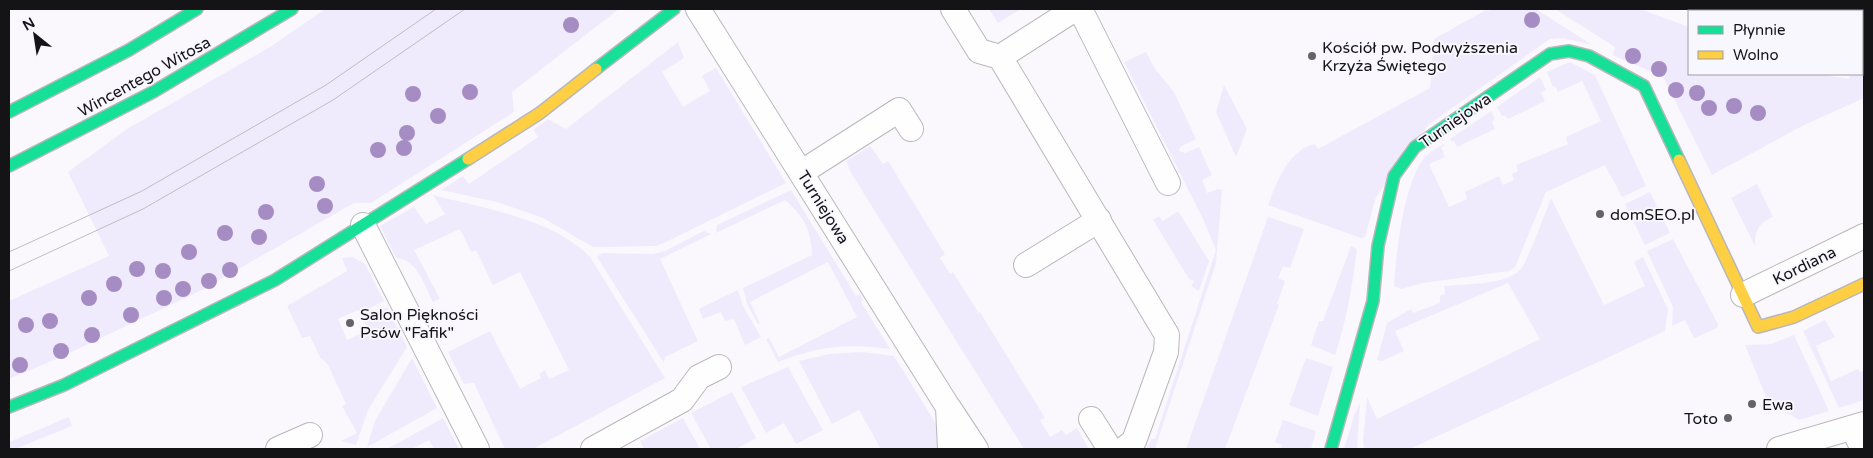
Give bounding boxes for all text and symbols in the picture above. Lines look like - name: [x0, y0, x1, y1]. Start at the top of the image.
- north arrow: [10, 10, 60, 60]
- legend: [1688, 10, 1863, 75]
- text: N: [20, 14, 38, 34]
- text: Płynnie: [1733, 21, 1786, 39]
- street label: Wincentego Witosa: [75, 32, 214, 122]
- place label: Kościół pw. Podwyższenia Krzyża Świętego: [1322, 38, 1518, 76]
- text: Wolno: [1733, 46, 1779, 64]
- marker: Kościół pw. Podwyższenia Krzyża Świętego: [1306, 50, 1318, 62]
- street label: Turniejowa: [1416, 89, 1495, 153]
- street label: Turniejowa: [793, 167, 854, 248]
- place label: domSEO.pl: [1610, 205, 1695, 225]
- marker: domSEO.pl: [1594, 208, 1606, 220]
- street label: Kordiana: [1769, 242, 1839, 290]
- place label: Salon Piękności Psów "Fafik": [360, 305, 479, 343]
- marker: Salon Piękności Psów "Fafik": [344, 317, 356, 329]
- place label: Ewa: [1762, 395, 1794, 415]
- marker: Ewa: [1746, 398, 1758, 410]
- place label: Toto: [1684, 409, 1718, 429]
- marker: Toto: [1722, 412, 1734, 424]

